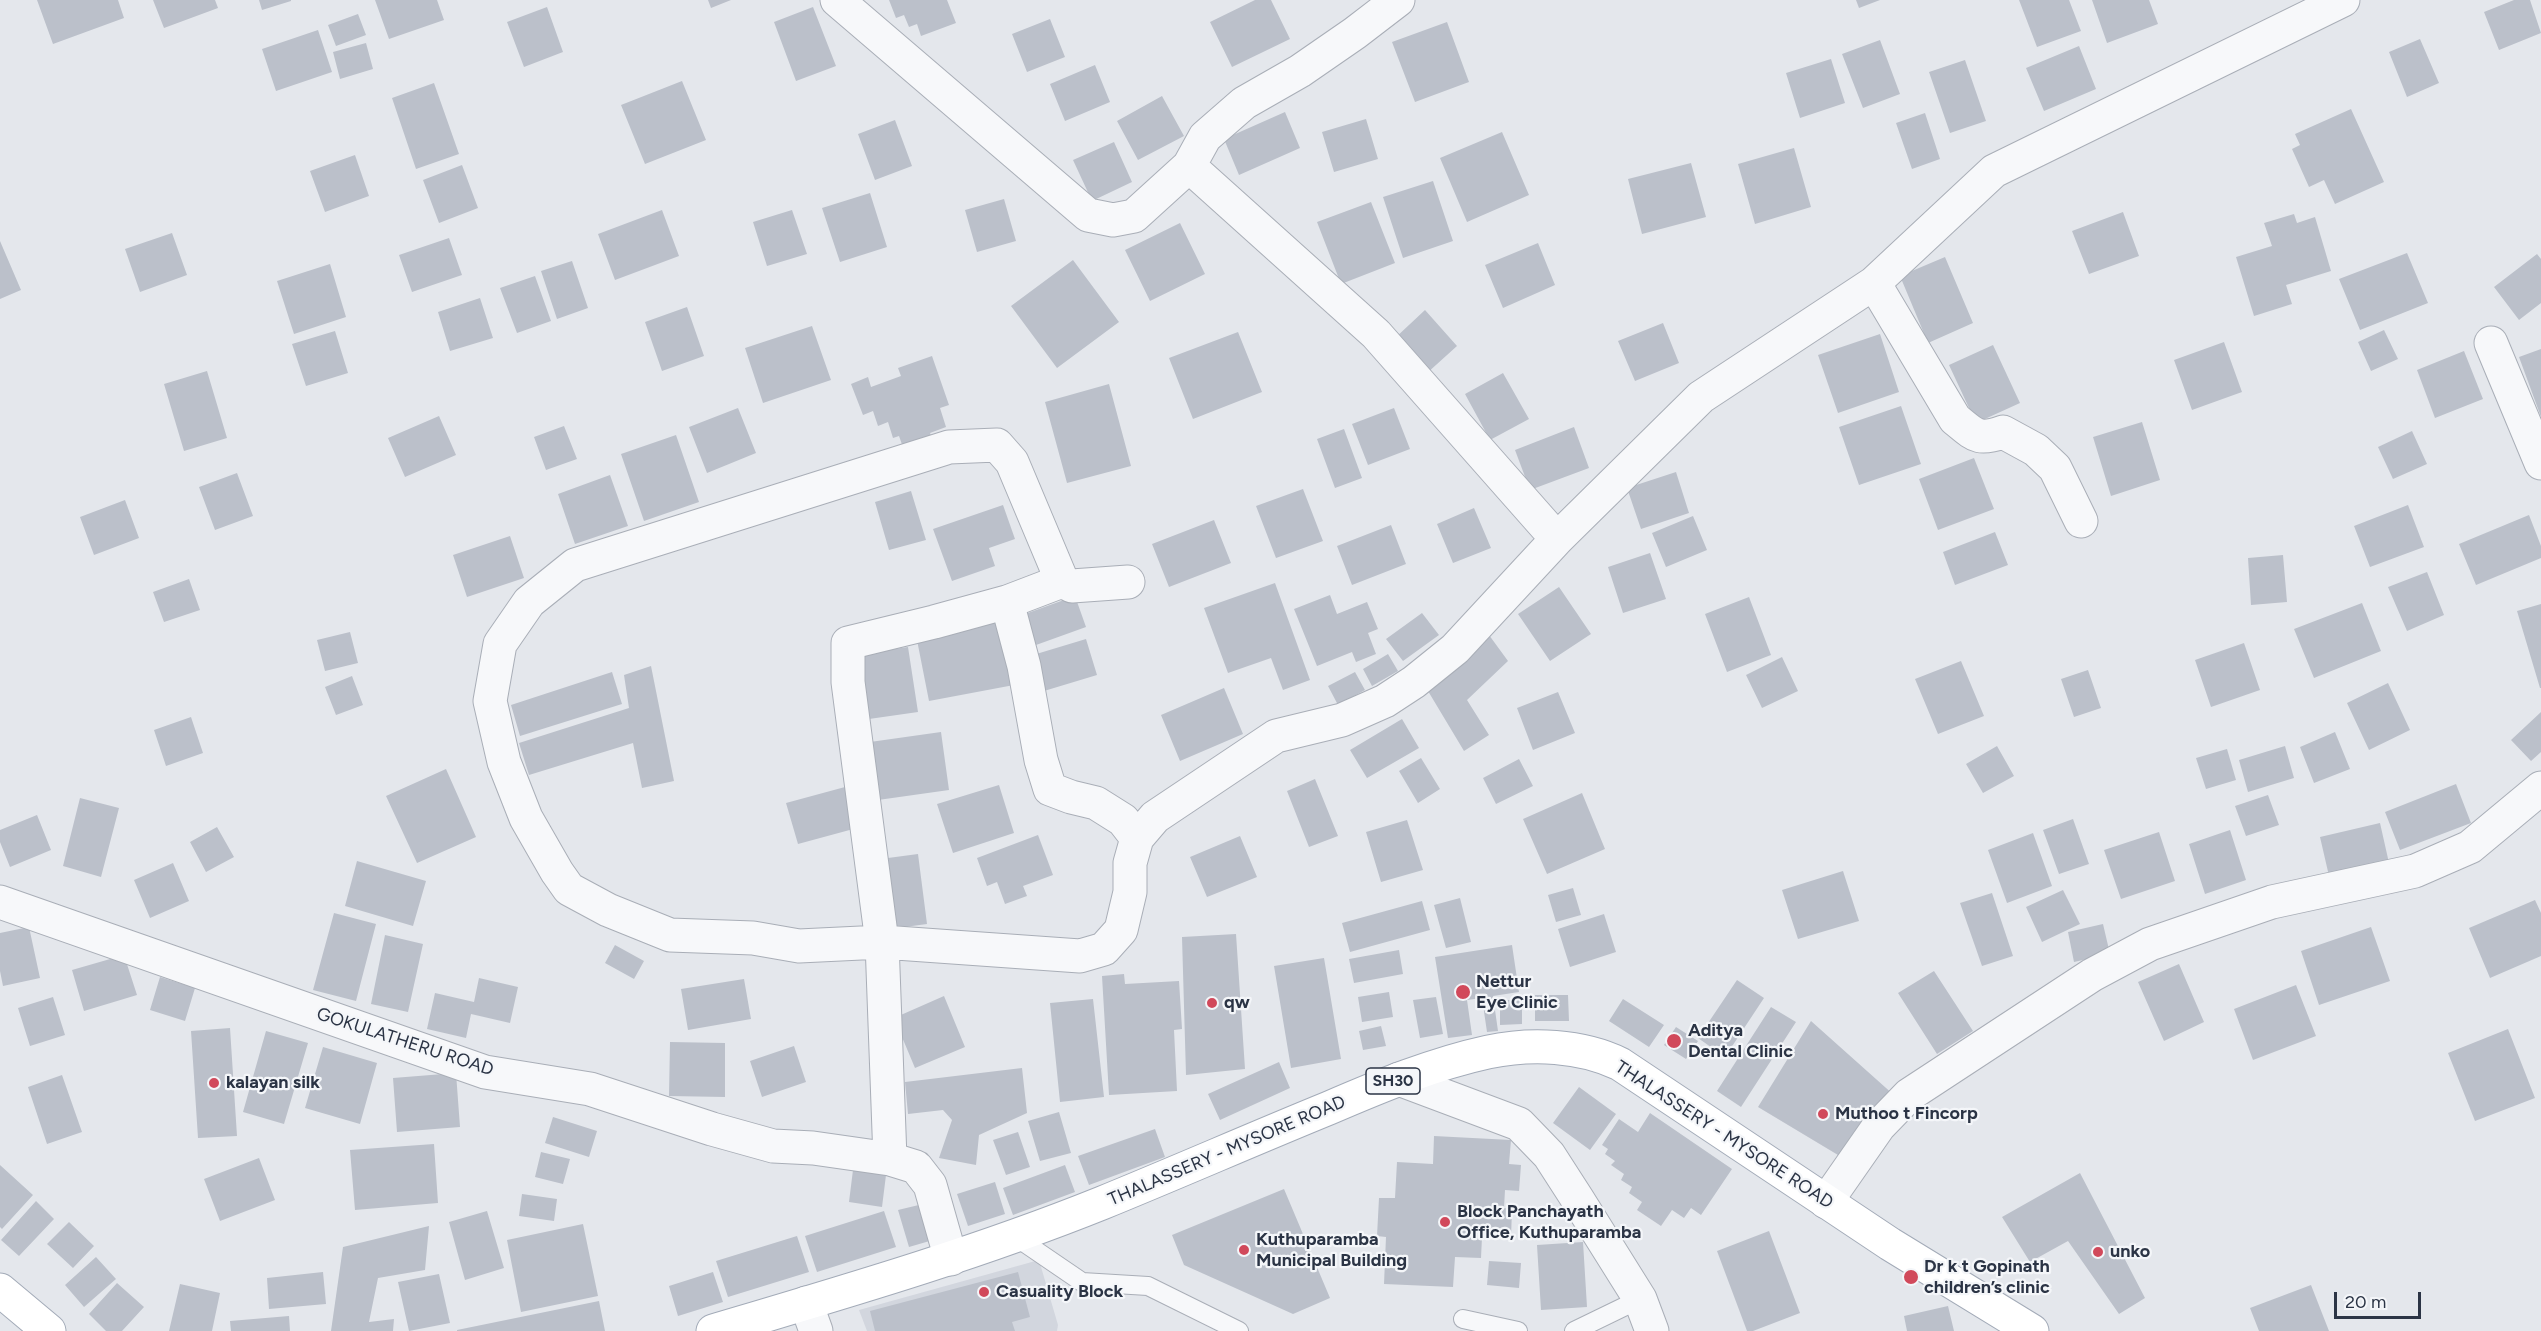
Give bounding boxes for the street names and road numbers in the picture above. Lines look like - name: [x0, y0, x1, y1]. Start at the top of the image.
- street label: GOKULATHERU ROAD: [314, 1003, 496, 1081]
- street label: THALASSERY - MYSORE ROAD: [1611, 1056, 1837, 1214]
- road number: SH30: [1366, 1068, 1420, 1094]
- street label: THALASSERY - MYSORE ROAD: [1105, 1091, 1349, 1211]

